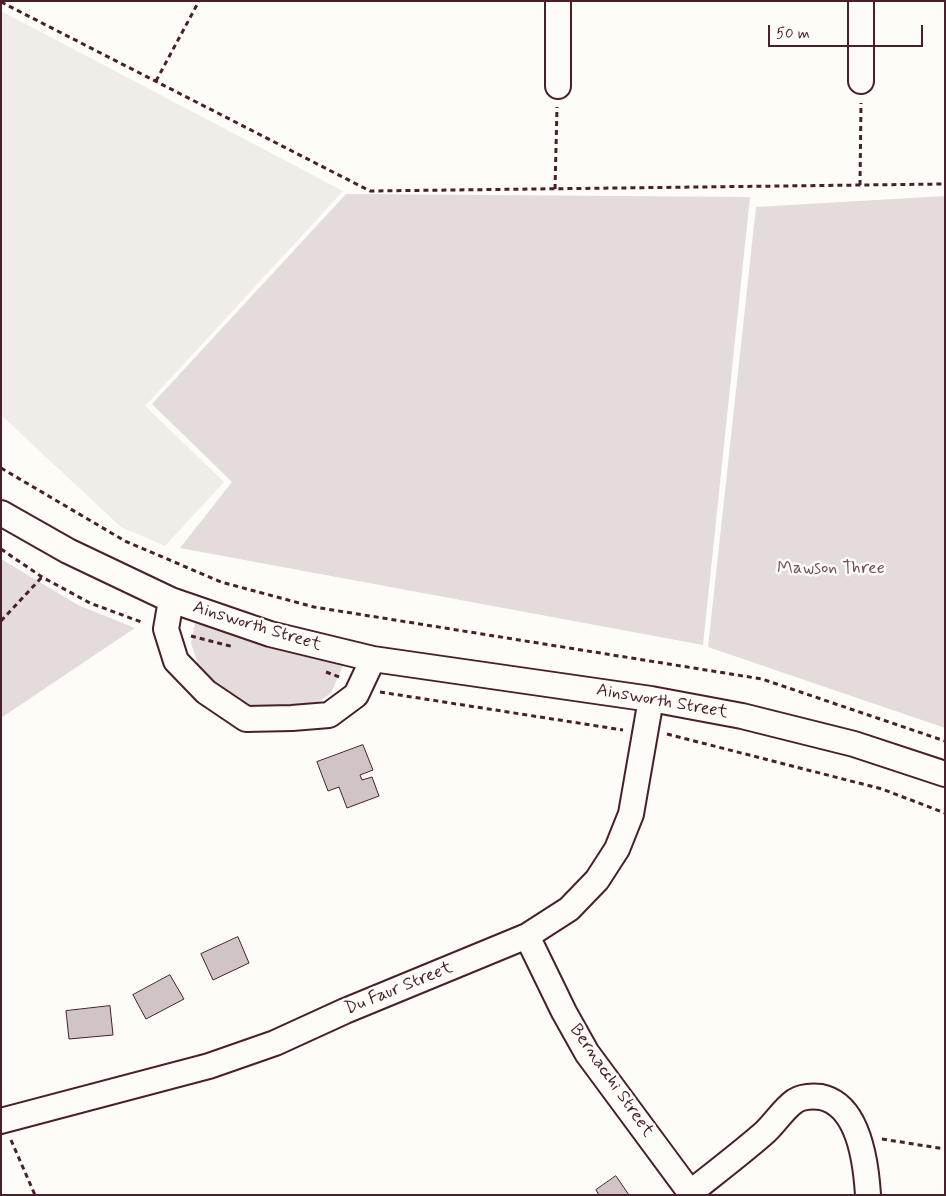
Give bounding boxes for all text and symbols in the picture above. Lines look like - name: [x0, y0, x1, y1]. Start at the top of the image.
- scale bar: [771, 15, 926, 47]
- text: 50 m: [776, 24, 810, 44]
- park label: Mawson Three: [777, 558, 885, 580]
- street label: Ainsworth Street: [190, 597, 324, 657]
- street label: Ainsworth Street: [594, 680, 730, 724]
- street label: Du Faur Street: [342, 958, 456, 1020]
- street label: Bernacchi Street: [564, 1020, 658, 1142]

